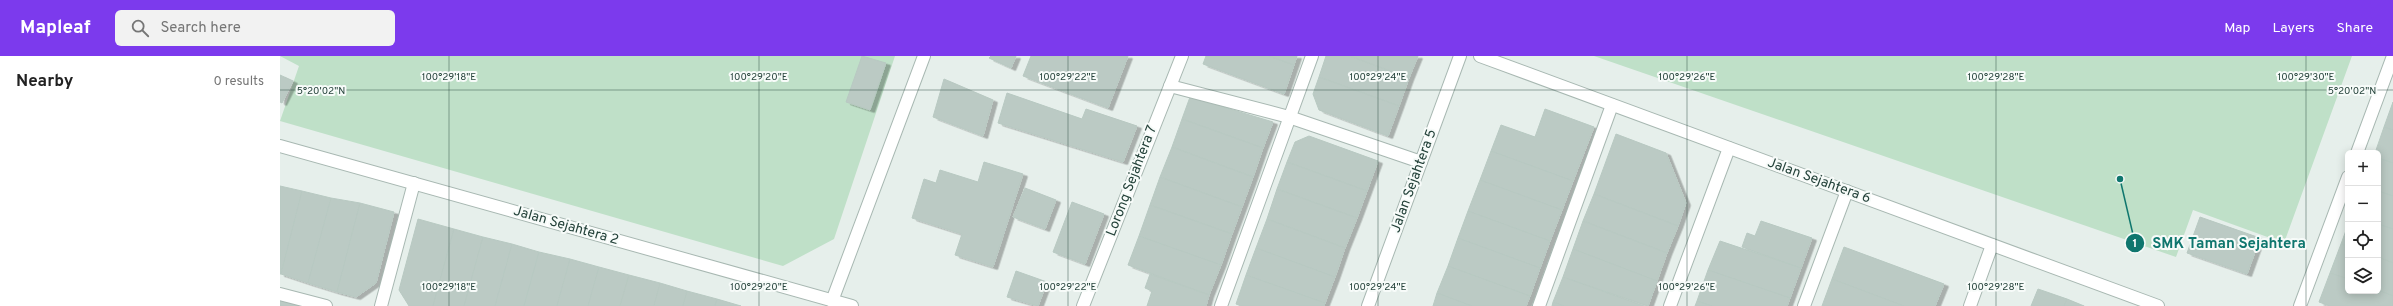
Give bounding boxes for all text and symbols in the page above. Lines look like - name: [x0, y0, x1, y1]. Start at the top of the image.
- search box: [115, 10, 395, 46]
- text: Mapleaf: [20, 16, 91, 40]
- icon: search: [129, 17, 151, 39]
- text: Search here: [161, 19, 241, 38]
- text: Map: [2224, 20, 2250, 37]
- text: Layers: [2272, 20, 2314, 37]
- text: Share: [2336, 20, 2373, 37]
- text: Nearby: [16, 71, 73, 93]
- text: 100°29'18"E: [422, 71, 476, 84]
- text: 100°29'20"E: [730, 71, 788, 84]
- text: 100°29'22"E: [1039, 71, 1097, 84]
- text: 100°29'24"E: [1349, 71, 1407, 84]
- text: 100°29'26"E: [1659, 71, 1715, 84]
- text: 100°29'28"E: [1967, 71, 2025, 84]
- text: 100°29'30"E: [2277, 71, 2335, 84]
- text: 0 results: [213, 74, 264, 90]
- text: 5°20'02"N: [297, 85, 345, 98]
- text: 5°20'02"N: [2328, 85, 2376, 98]
- street label: Lorong Sejahtera 7: [1103, 123, 1161, 239]
- street label: Jalan Sejahtera 5: [1387, 127, 1441, 235]
- map controls: [2345, 150, 2381, 294]
- button: +: [2345, 150, 2381, 186]
- street label: Jalan Sejahtera 6: [1765, 154, 1873, 208]
- button: −: [2345, 186, 2381, 222]
- street label: Jalan Sejahtera 2: [511, 203, 621, 249]
- button: locate: [2345, 222, 2381, 258]
- callout: SMK Taman Sejahtera: [2125, 229, 2314, 256]
- text: SMK Taman Sejahtera: [2152, 235, 2306, 254]
- text: 1: [2133, 236, 2137, 252]
- button: layers: [2345, 258, 2381, 294]
- text: 100°29'18"E: [422, 281, 476, 294]
- text: 100°29'20"E: [730, 281, 788, 294]
- text: 100°29'22"E: [1039, 281, 1097, 294]
- text: 100°29'24"E: [1349, 281, 1407, 294]
- text: 100°29'26"E: [1659, 281, 1715, 294]
- text: 100°29'28"E: [1967, 281, 2025, 294]

